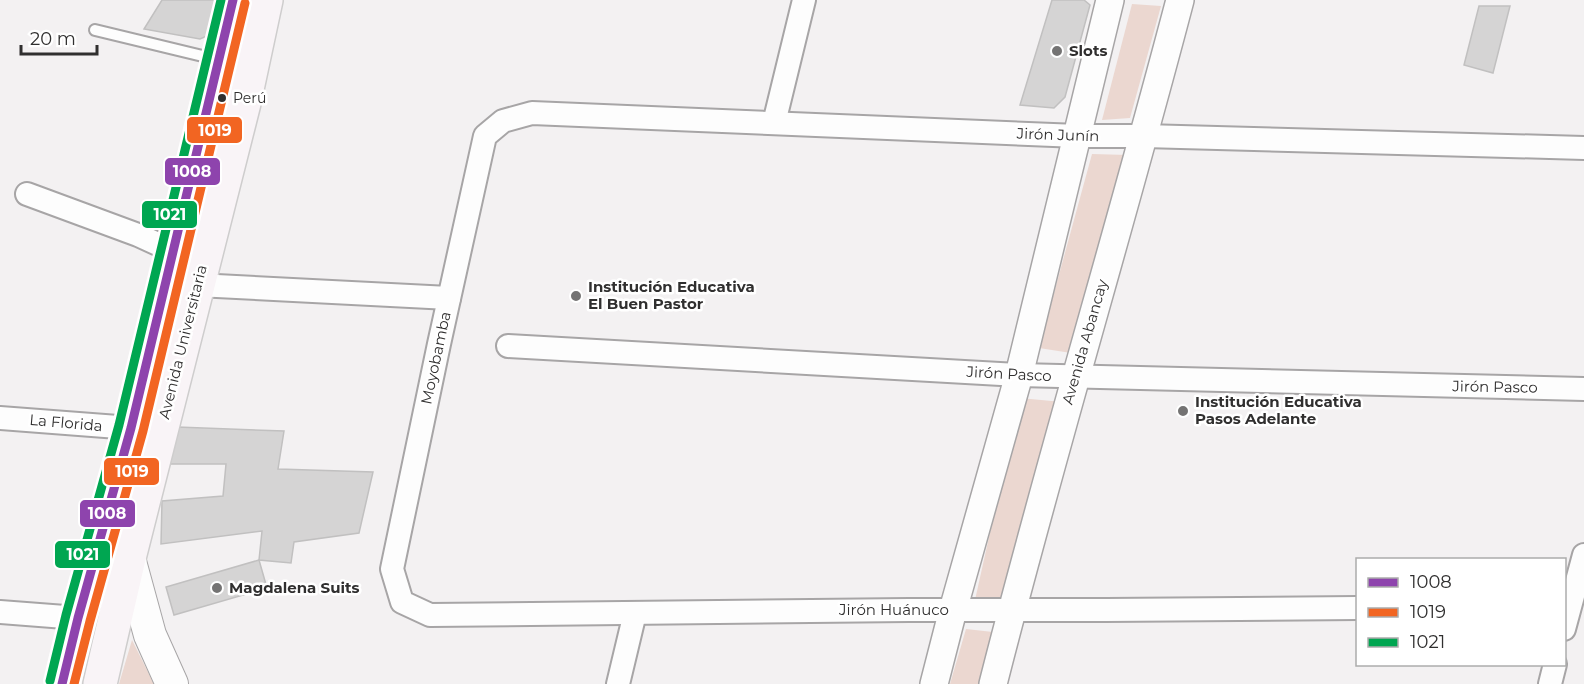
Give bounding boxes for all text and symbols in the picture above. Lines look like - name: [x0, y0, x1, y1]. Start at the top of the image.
- scale bar: [21, 18, 98, 56]
- text: 20 m: [30, 28, 76, 50]
- place label: Slots: [1069, 41, 1107, 60]
- marker: Slots: [1050, 44, 1064, 58]
- place label: Perú: [233, 89, 266, 107]
- marker: Perú: [216, 92, 228, 104]
- line badge: 1019: [186, 116, 243, 144]
- text: 1019: [198, 121, 232, 140]
- street label: Jirón Junín: [1015, 124, 1100, 145]
- line badge: 1008: [164, 157, 221, 186]
- text: 1008: [173, 162, 211, 181]
- line badge: 1021: [141, 200, 198, 229]
- text: 1021: [154, 205, 186, 224]
- street label: Avenida Universitaria: [154, 263, 211, 421]
- street label: Avenida Abancay: [1058, 276, 1112, 407]
- place label: Institución Educativa El Buen Pastor: [588, 277, 755, 313]
- marker: Institución Educativa El Buen Pastor: [569, 289, 583, 303]
- street label: Moyobamba: [416, 310, 455, 406]
- street label: Jirón Pasco: [965, 362, 1052, 385]
- street label: Jirón Pasco: [1451, 376, 1538, 397]
- place label: Institución Educativa Pasos Adelante: [1195, 392, 1362, 428]
- marker: Institución Educativa Pasos Adelante: [1176, 404, 1190, 418]
- street label: La Florida: [29, 410, 103, 435]
- line badge: 1019: [103, 457, 160, 486]
- text: 1019: [115, 462, 149, 481]
- line badge: 1008: [79, 499, 136, 528]
- text: 1008: [88, 504, 126, 523]
- line badge: 1021: [54, 540, 111, 569]
- text: 1021: [67, 545, 99, 564]
- legend: [1356, 558, 1566, 666]
- text: 1008: [1410, 571, 1452, 593]
- place label: Magdalena Suits: [229, 578, 360, 597]
- marker: Magdalena Suits: [210, 581, 224, 595]
- street label: Jirón Huánuco: [838, 600, 949, 619]
- text: 1019: [1410, 601, 1446, 623]
- text: 1021: [1410, 631, 1445, 653]

